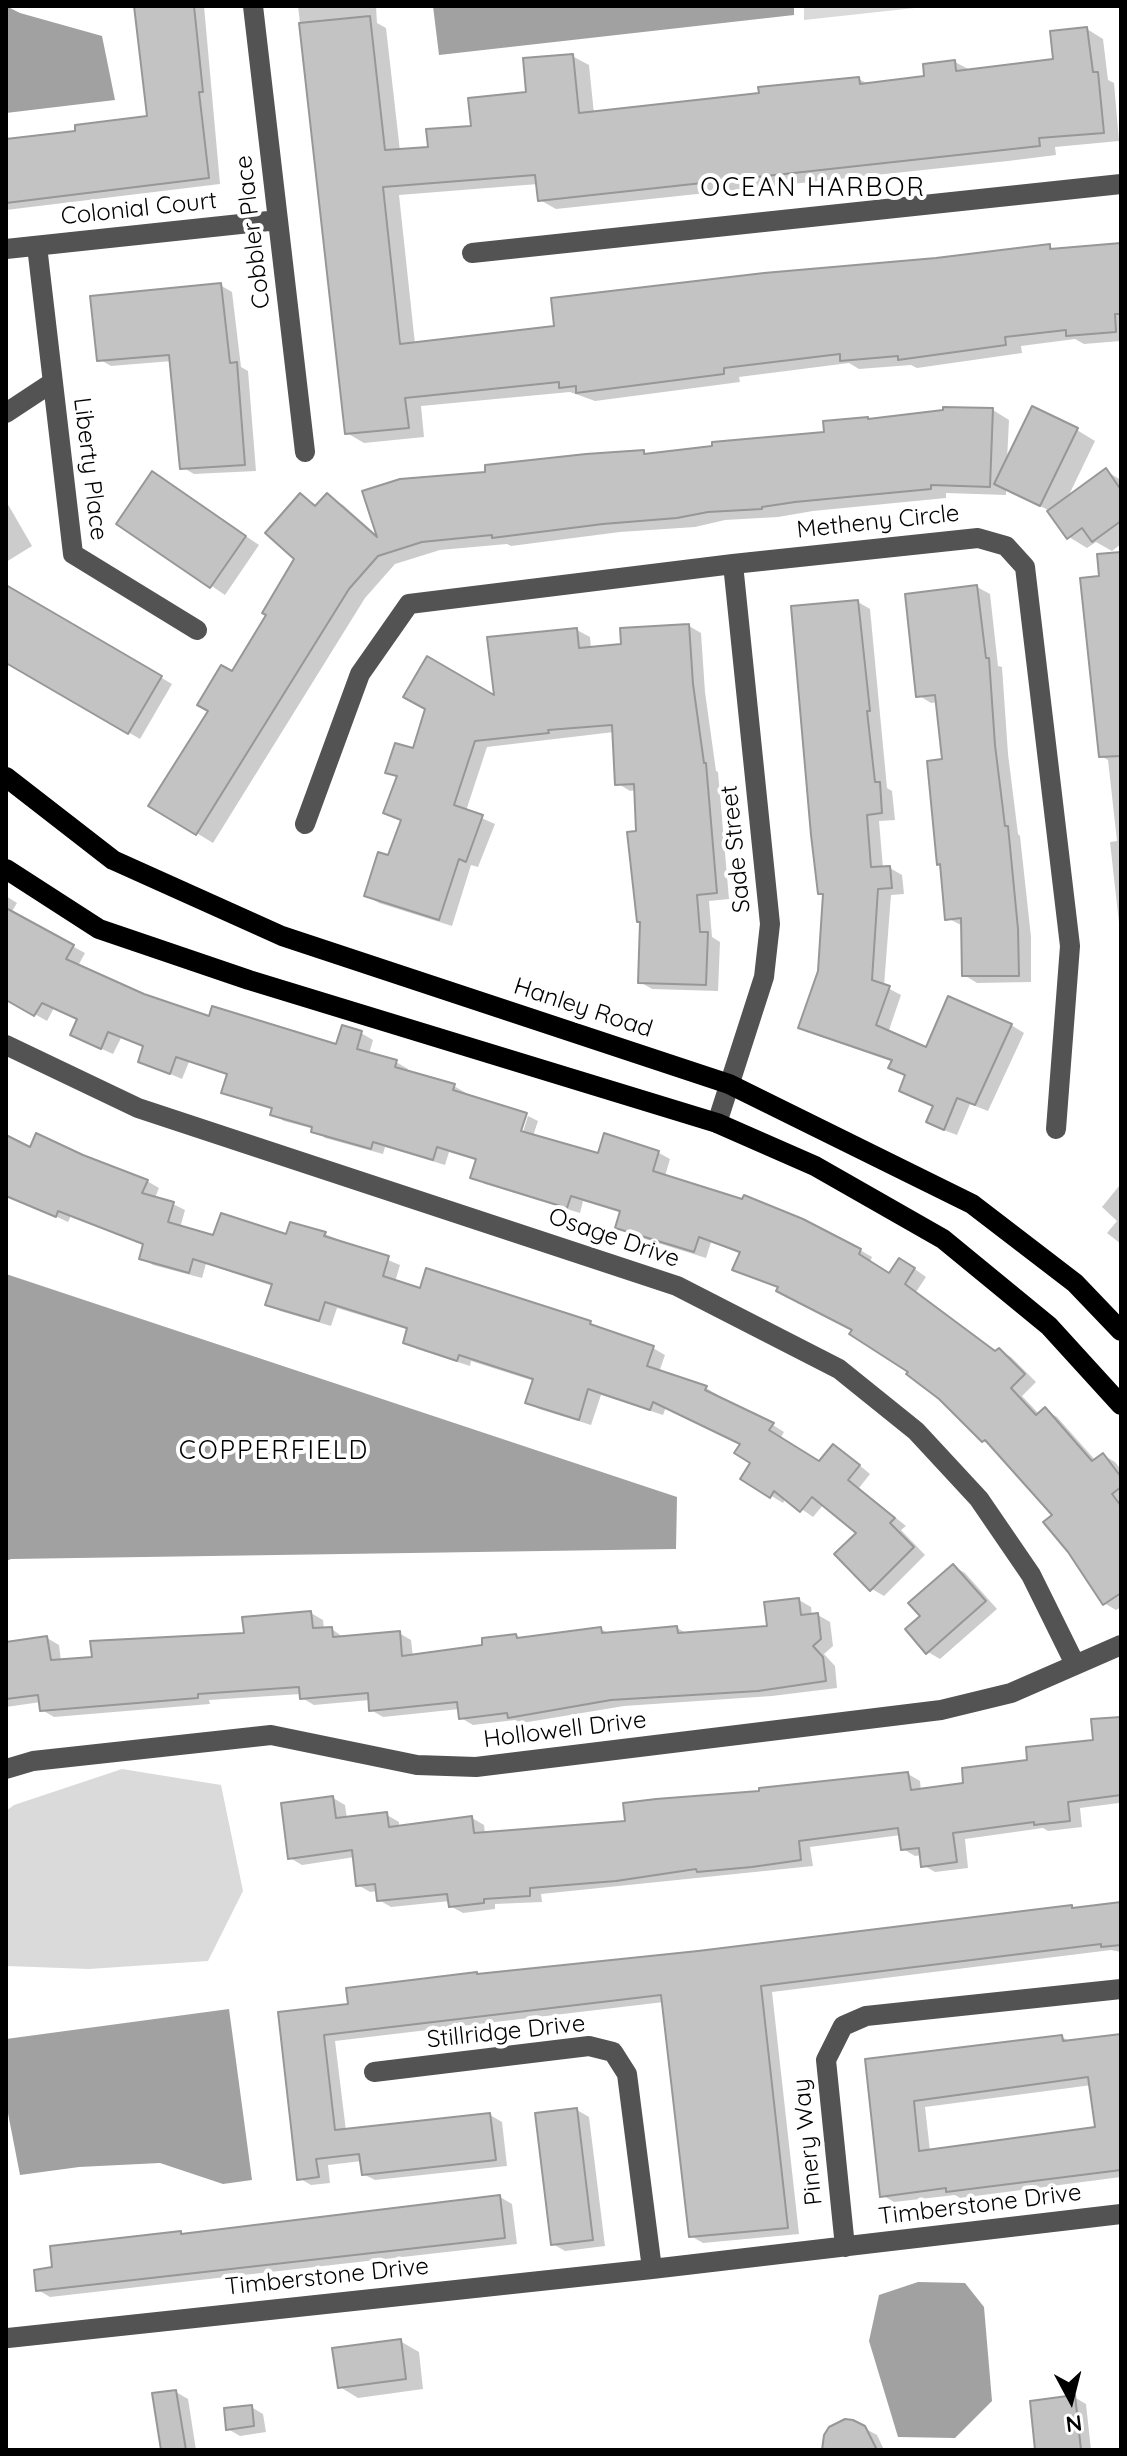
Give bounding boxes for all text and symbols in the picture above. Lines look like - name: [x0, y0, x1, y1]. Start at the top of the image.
- street label: Cobbler Place: [229, 154, 277, 310]
- district label: OCEAN HARBOR: [700, 172, 926, 204]
- street label: Colonial Court: [60, 186, 218, 232]
- street label: Liberty Place: [67, 396, 113, 542]
- street label: Metheny Circle: [795, 499, 961, 545]
- street label: Sade Street: [715, 784, 757, 914]
- street label: Hanley Road: [510, 972, 656, 1044]
- street label: Osage Drive: [545, 1202, 683, 1274]
- district label: COPPERFIELD: [179, 1435, 369, 1467]
- street label: Hollowell Drive: [482, 1706, 648, 1754]
- street label: Stillridge Drive: [425, 2009, 587, 2055]
- street label: Pinery Way: [787, 2077, 829, 2207]
- street label: Timberstone Drive: [877, 2178, 1083, 2232]
- street label: Timberstone Drive: [224, 2252, 430, 2302]
- north arrow: [1031, 2360, 1111, 2440]
- text: N: [1064, 2409, 1084, 2439]

